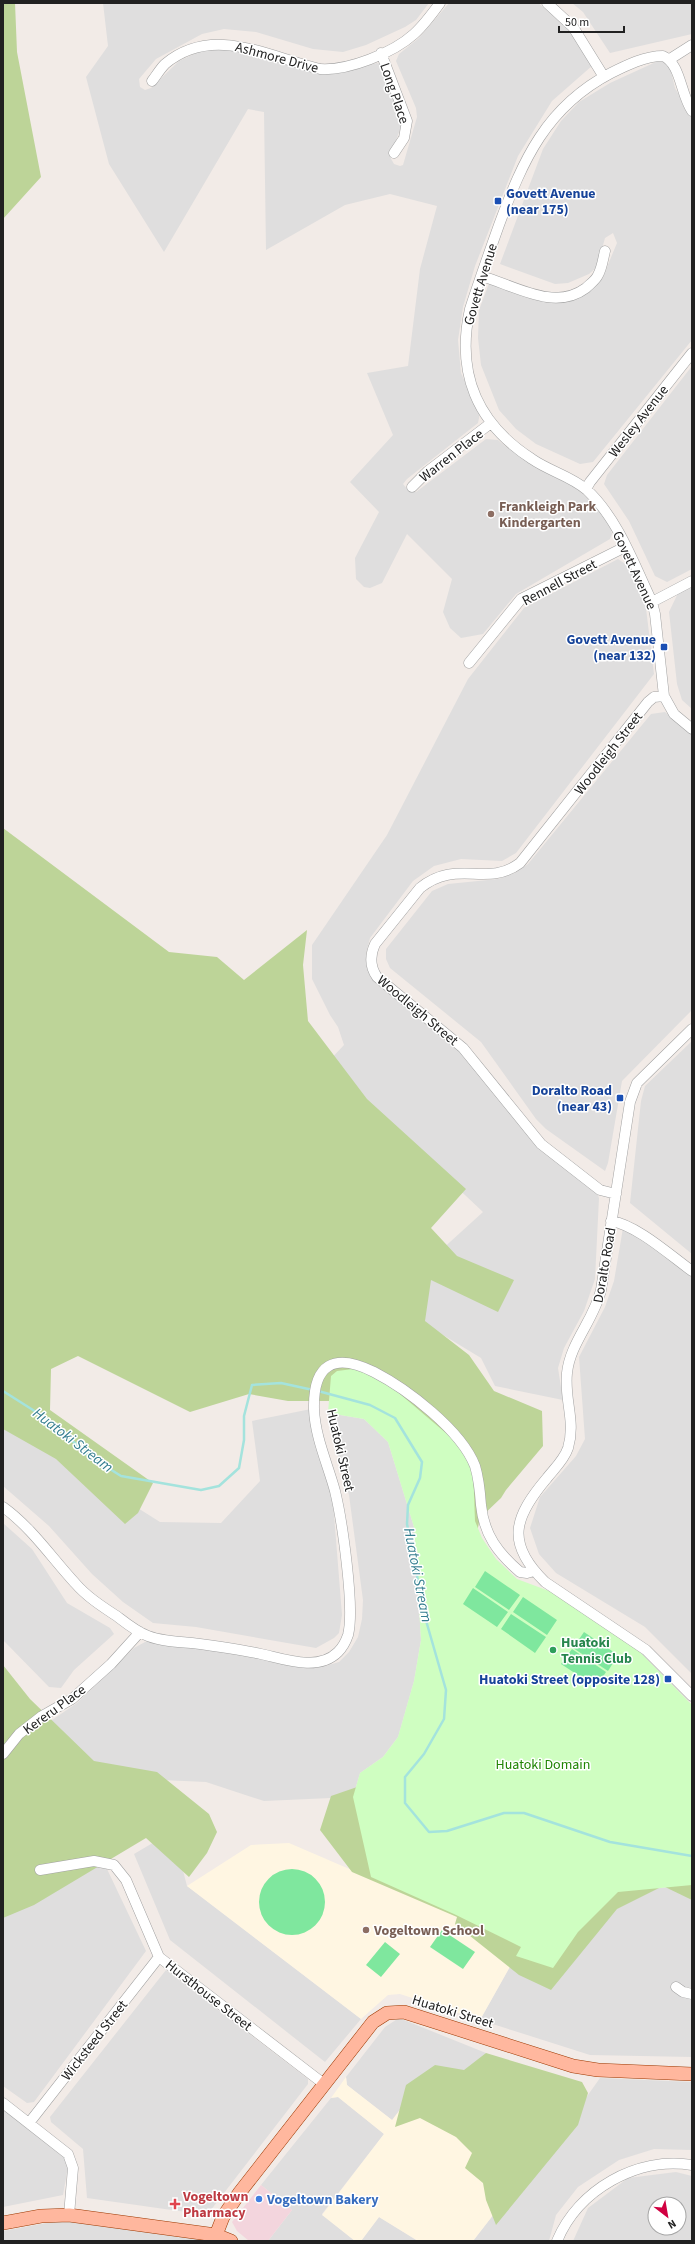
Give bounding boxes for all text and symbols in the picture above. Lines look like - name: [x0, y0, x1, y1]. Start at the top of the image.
- scale bar: [559, 8, 624, 34]
- text: 50 m: [565, 14, 589, 31]
- street label: Ashmore Drive: [233, 37, 321, 79]
- street label: Long Place: [374, 60, 414, 127]
- place label: Govett Avenue (near 175): [506, 184, 596, 220]
- marker: Govett Avenue (near 175): [493, 196, 503, 206]
- street label: Govett Avenue: [459, 241, 503, 328]
- street label: Wesley Avenue: [604, 381, 673, 462]
- street label: Warren Place: [415, 424, 488, 487]
- place label: Frankleigh Park Kindergarten: [499, 497, 597, 533]
- marker: Frankleigh Park Kindergarten: [486, 509, 496, 519]
- street label: Govett Avenue: [607, 528, 661, 613]
- street label: Rennell Street: [519, 555, 601, 611]
- place label: Govett Avenue (near 132): [566, 630, 656, 666]
- marker: Govett Avenue (near 132): [659, 642, 669, 652]
- street label: Woodleigh Street: [570, 708, 648, 799]
- street label: Woodleigh Street: [372, 971, 462, 1051]
- place label: Doralto Road (near 43): [532, 1081, 612, 1117]
- marker: Doralto Road (near 43): [615, 1093, 625, 1103]
- street label: Doralto Road: [589, 1226, 621, 1304]
- water label: Huatoki Stream: [28, 1403, 117, 1478]
- street label: Huatoki Street: [321, 1407, 359, 1494]
- water label: Huatoki Stream: [398, 1526, 437, 1624]
- place label: Huatoki Tennis Club: [561, 1633, 632, 1669]
- marker: Huatoki Tennis Club: [548, 1645, 558, 1655]
- place label: Huatoki Street (opposite 128): [479, 1670, 660, 1690]
- marker: Huatoki Street (opposite 128): [663, 1674, 673, 1684]
- street label: Kereru Place: [19, 1680, 90, 1739]
- park label: Huatoki Domain: [496, 1755, 590, 1775]
- place label: Vogeltown School: [373, 1921, 484, 1941]
- marker: Vogeltown School: [361, 1925, 371, 1935]
- street label: Hursthouse Street: [161, 1955, 256, 2036]
- street label: Huatoki Street: [410, 1990, 496, 2034]
- street label: Wicksteed Street: [57, 1996, 133, 2085]
- place label: Vogeltown Pharmacy: [182, 2187, 248, 2223]
- place label: Vogeltown Bakery: [266, 2190, 379, 2210]
- marker: Vogeltown Bakery: [254, 2194, 264, 2204]
- north arrow: [647, 2196, 687, 2236]
- marker: Vogeltown Pharmacy: [170, 2199, 180, 2209]
- text: N: [665, 2216, 679, 2232]

